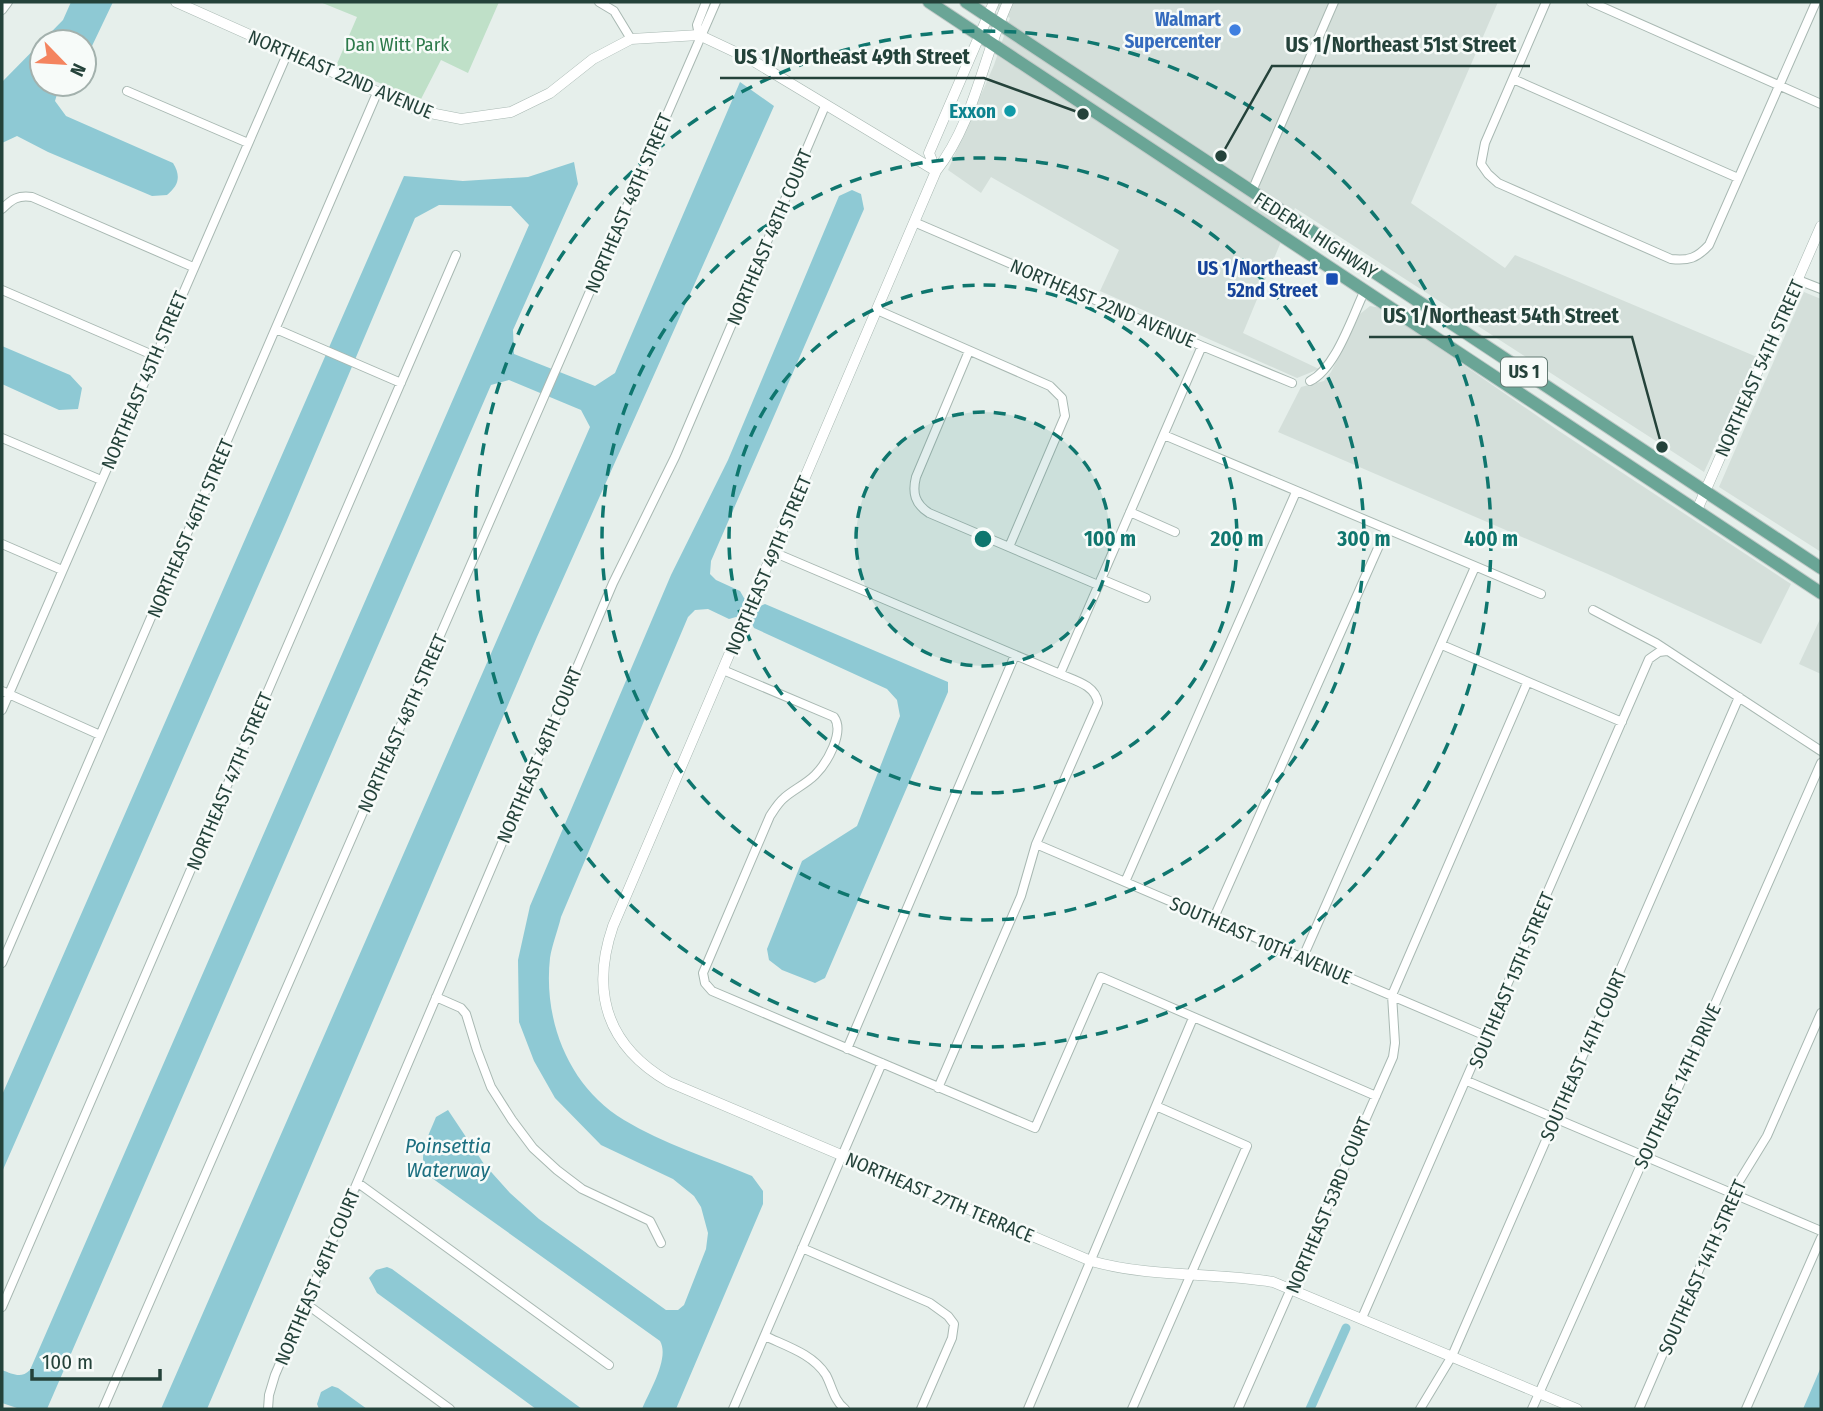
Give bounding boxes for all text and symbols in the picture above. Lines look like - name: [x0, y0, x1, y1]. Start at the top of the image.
- place label: Walmart Supercenter: [1124, 8, 1222, 53]
- marker: Walmart Supercenter: [1227, 22, 1243, 38]
- callout: US 1/Northeast 51st Street: [1272, 24, 1530, 66]
- street label: NORTHEAST 22ND AVENUE: [245, 25, 437, 124]
- north arrow: [28, 28, 98, 98]
- text: US 1/Northeast 51st Street: [1286, 32, 1517, 58]
- park label: Dan Witt Park: [345, 33, 449, 56]
- callout: US 1/Northeast 49th Street: [720, 36, 984, 78]
- text: US 1/Northeast 49th Street: [734, 44, 971, 70]
- text: N: [65, 60, 91, 80]
- place label: Exxon: [949, 100, 996, 123]
- marker: Exxon: [1002, 103, 1018, 119]
- street label: NORTHEAST 48TH STREET: [580, 110, 677, 296]
- street label: NORTHEAST 48TH COURT: [722, 145, 817, 329]
- street label: FEDERAL HIGHWAY: [1250, 187, 1382, 284]
- street label: NORTHEAST 22ND AVENUE: [1007, 254, 1199, 353]
- place label: US 1/Northeast 52nd Street: [1197, 257, 1318, 302]
- marker: US 1/Northeast 52nd Street: [1324, 271, 1340, 287]
- street label: NORTHEAST 54TH STREET: [1710, 276, 1809, 460]
- street label: NORTHEAST 45TH STREET: [96, 287, 193, 473]
- callout: US 1/Northeast 54th Street: [1369, 295, 1632, 337]
- text: US 1/Northeast 54th Street: [1383, 303, 1619, 329]
- road number: US 1: [1501, 358, 1547, 386]
- street label: NORTHEAST 46TH STREET: [142, 435, 239, 621]
- street label: NORTHEAST 49TH STREET: [720, 472, 817, 658]
- text: 100 m: [1084, 526, 1136, 552]
- text: 200 m: [1209, 526, 1264, 552]
- text: 300 m: [1336, 526, 1391, 552]
- text: 400 m: [1464, 526, 1518, 552]
- centre of rings: [971, 527, 995, 551]
- street label: NORTHEAST 48TH STREET: [353, 630, 452, 816]
- street label: NORTHEAST 48TH COURT: [492, 663, 587, 847]
- street label: NORTHEAST 47TH STREET: [182, 689, 277, 874]
- street label: SOUTHEAST 15TH STREET: [1464, 889, 1559, 1072]
- street label: SOUTHEAST 10TH AVENUE: [1166, 892, 1355, 989]
- street label: SOUTHEAST 14TH COURT: [1535, 966, 1632, 1145]
- street label: SOUTHEAST 14TH DRIVE: [1629, 1000, 1726, 1172]
- street label: NORTHEAST 53RD COURT: [1281, 1113, 1376, 1297]
- water label: Poinsettia Waterway: [405, 1133, 491, 1183]
- street label: NORTHEAST 27TH TERRACE: [842, 1147, 1038, 1248]
- street label: SOUTHEAST 14TH STREET: [1653, 1176, 1752, 1358]
- street label: NORTHEAST 48TH COURT: [270, 1185, 365, 1369]
- scale bar: [32, 1338, 159, 1382]
- text: 100 m: [42, 1349, 93, 1375]

